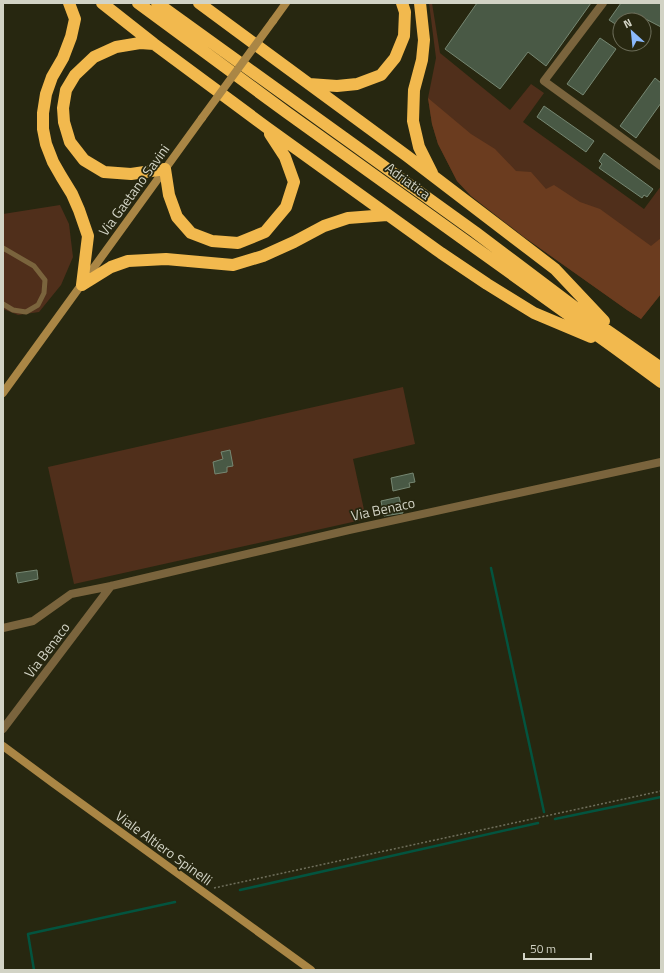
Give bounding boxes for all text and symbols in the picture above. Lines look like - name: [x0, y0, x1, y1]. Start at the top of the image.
- north arrow: [612, 12, 652, 52]
- text: N: [620, 14, 634, 32]
- street label: Via Gaetano Savini: [93, 140, 174, 240]
- street label: Adriatica: [381, 157, 435, 204]
- street label: Via Benaco: [349, 491, 417, 526]
- street label: Via Benaco: [19, 617, 75, 682]
- street label: Viale Altiero Spinelli: [111, 805, 217, 890]
- scale bar: [524, 935, 591, 961]
- text: 50 m: [530, 939, 556, 958]

